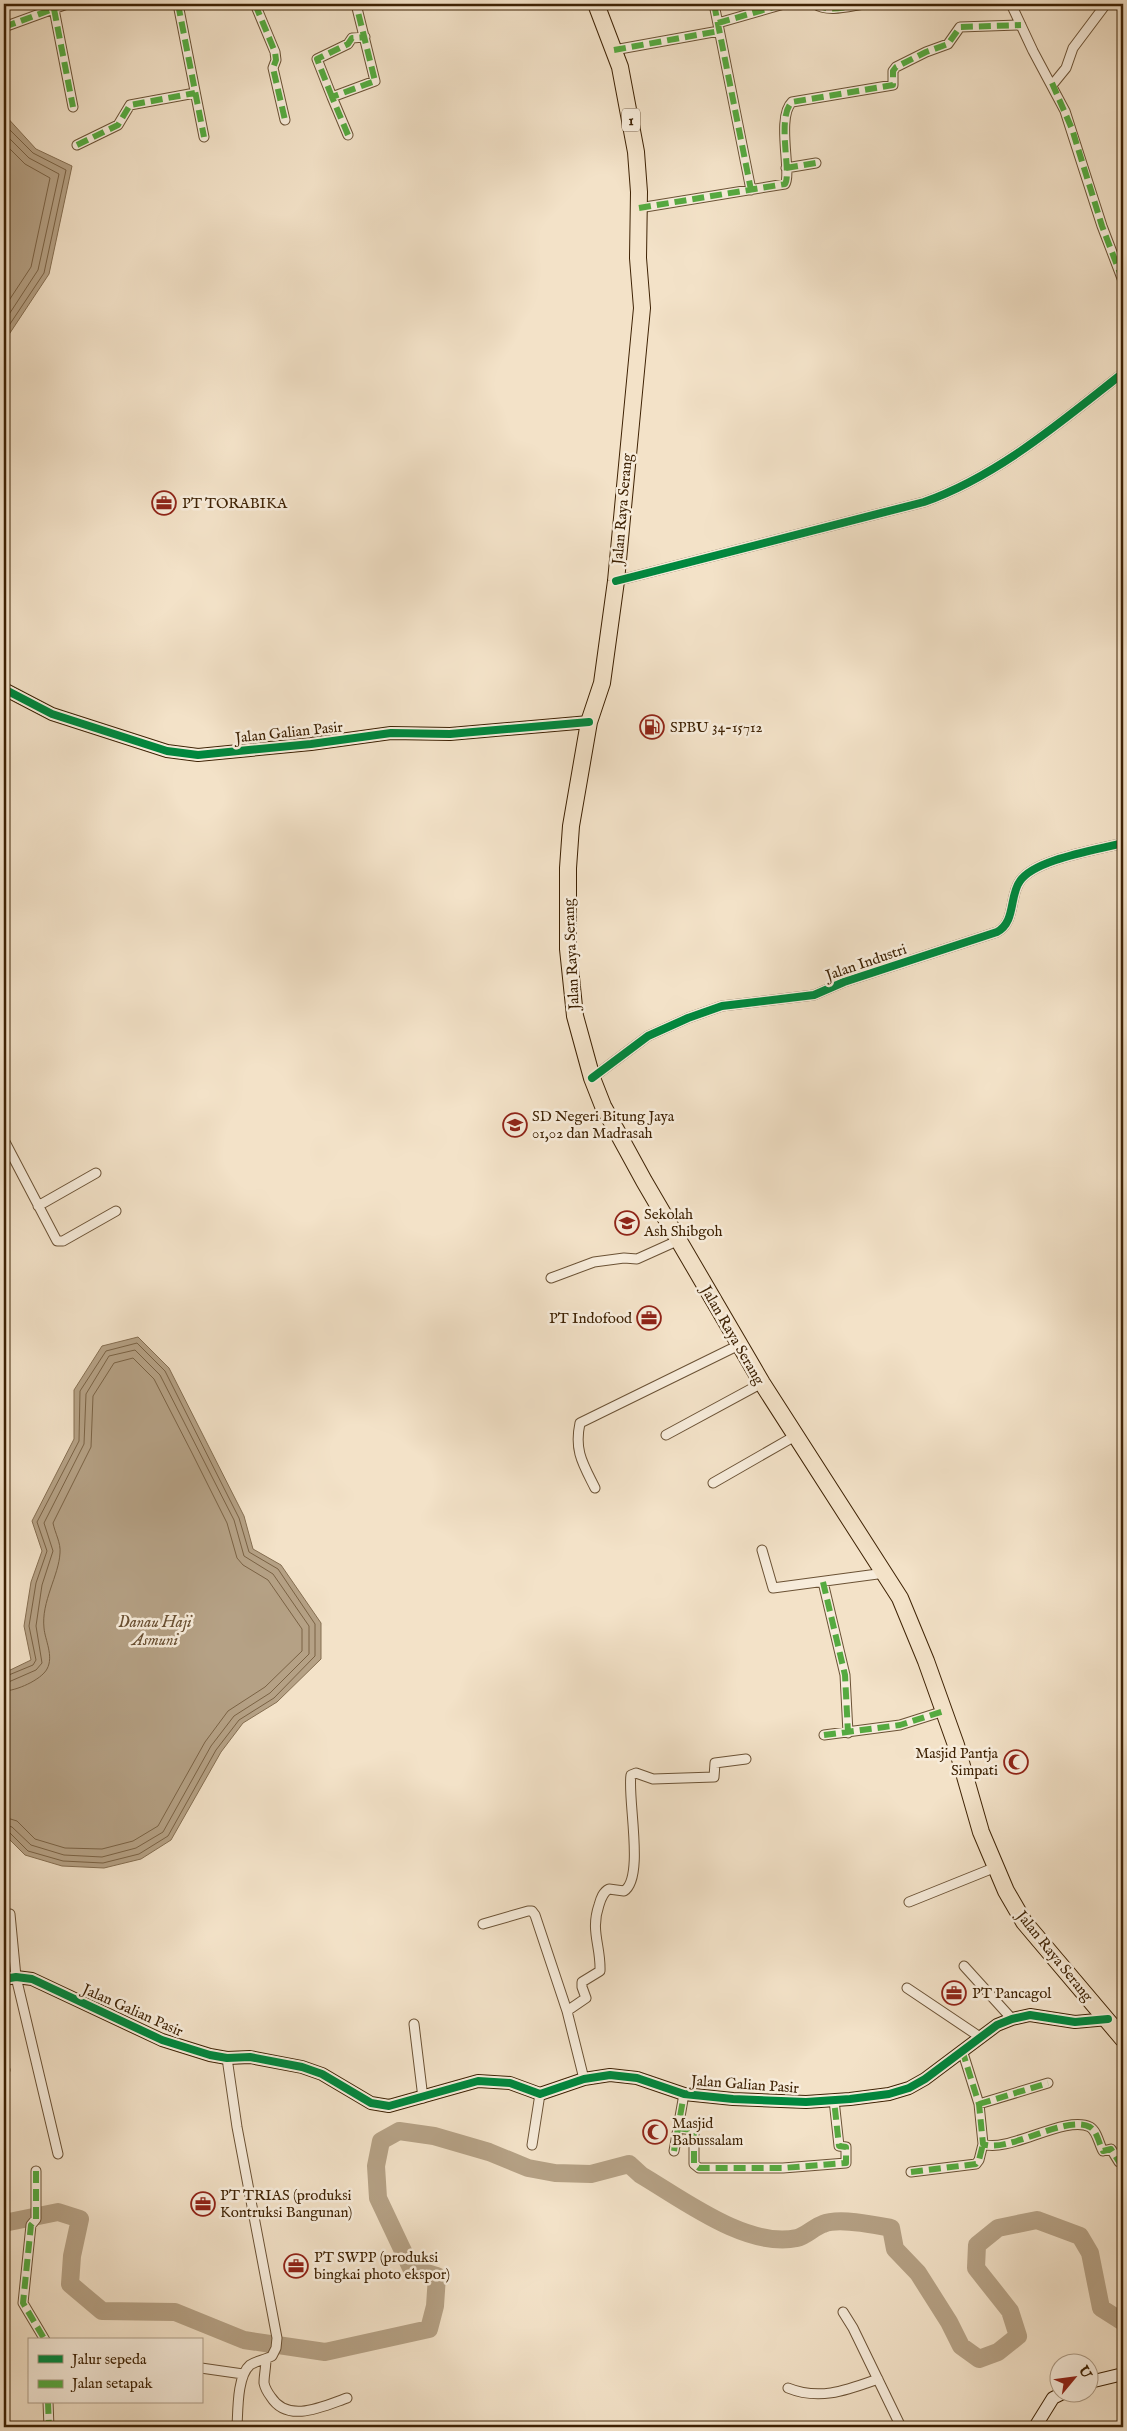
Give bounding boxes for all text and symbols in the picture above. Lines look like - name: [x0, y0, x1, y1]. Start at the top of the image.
- road number: 1: [622, 108, 640, 132]
- street label: Jalan Raya Serang: [608, 452, 637, 567]
- office icon: PT TORABIKA: [151, 490, 177, 516]
- place label: PT TORABIKA: [182, 494, 288, 513]
- fuel station icon: SPBU 34-15712: [639, 714, 665, 740]
- street label: Jalan Galian Pasir: [232, 717, 344, 748]
- place label: SPBU 34-15712: [670, 718, 763, 737]
- street label: Jalan Raya Serang: [559, 897, 584, 1012]
- street label: Jalan Industri: [821, 940, 909, 986]
- place label: SD Negeri Bitung Jaya 01,02 dan Madrasah: [532, 1107, 675, 1143]
- school or university icon: SD Negeri Bitung Jaya 01,02 dan Madrasah: [502, 1112, 528, 1138]
- place label: Sekolah Ash Shibgoh: [643, 1205, 722, 1241]
- school or university icon: Sekolah Ash Shibgoh: [614, 1210, 640, 1236]
- street label: Jalan Raya Serang: [695, 1281, 769, 1389]
- office icon: PT Indofood: [636, 1305, 662, 1331]
- place label: PT Indofood: [549, 1309, 633, 1328]
- water label: Danau Haji Asmuni: [118, 1613, 193, 1651]
- place label: Masjid Pantja Simpati: [915, 1744, 999, 1780]
- mosque icon: Masjid Pantja Simpati: [1003, 1749, 1029, 1775]
- street label: Jalan Raya Serang: [1011, 1905, 1098, 2006]
- street label: Jalan Galian Pasir: [78, 1979, 187, 2041]
- office icon: PT Pancagol: [941, 1980, 967, 2006]
- place label: PT Pancagol: [972, 1984, 1052, 2003]
- street label: Jalan Galian Pasir: [688, 2071, 800, 2098]
- place label: Masjid Babussalam: [672, 2114, 744, 2150]
- mosque icon: Masjid Babussalam: [642, 2119, 668, 2145]
- place label: PT TRIAS (produksi Kontruksi Bangunan): [220, 2186, 353, 2222]
- office icon: PT TRIAS (produksi Kontruksi Bangunan): [190, 2191, 216, 2217]
- place label: PT SWPP (produksi bingkai photo ekspor): [314, 2248, 450, 2284]
- office icon: PT SWPP (produksi bingkai photo ekspor): [283, 2253, 309, 2279]
- legend: [28, 2338, 202, 2404]
- text: Jalur sepeda: [70, 2350, 147, 2369]
- north arrow: [1050, 2354, 1100, 2404]
- text: U: [1073, 2362, 1096, 2383]
- text: Jalan setapak: [70, 2374, 153, 2393]

